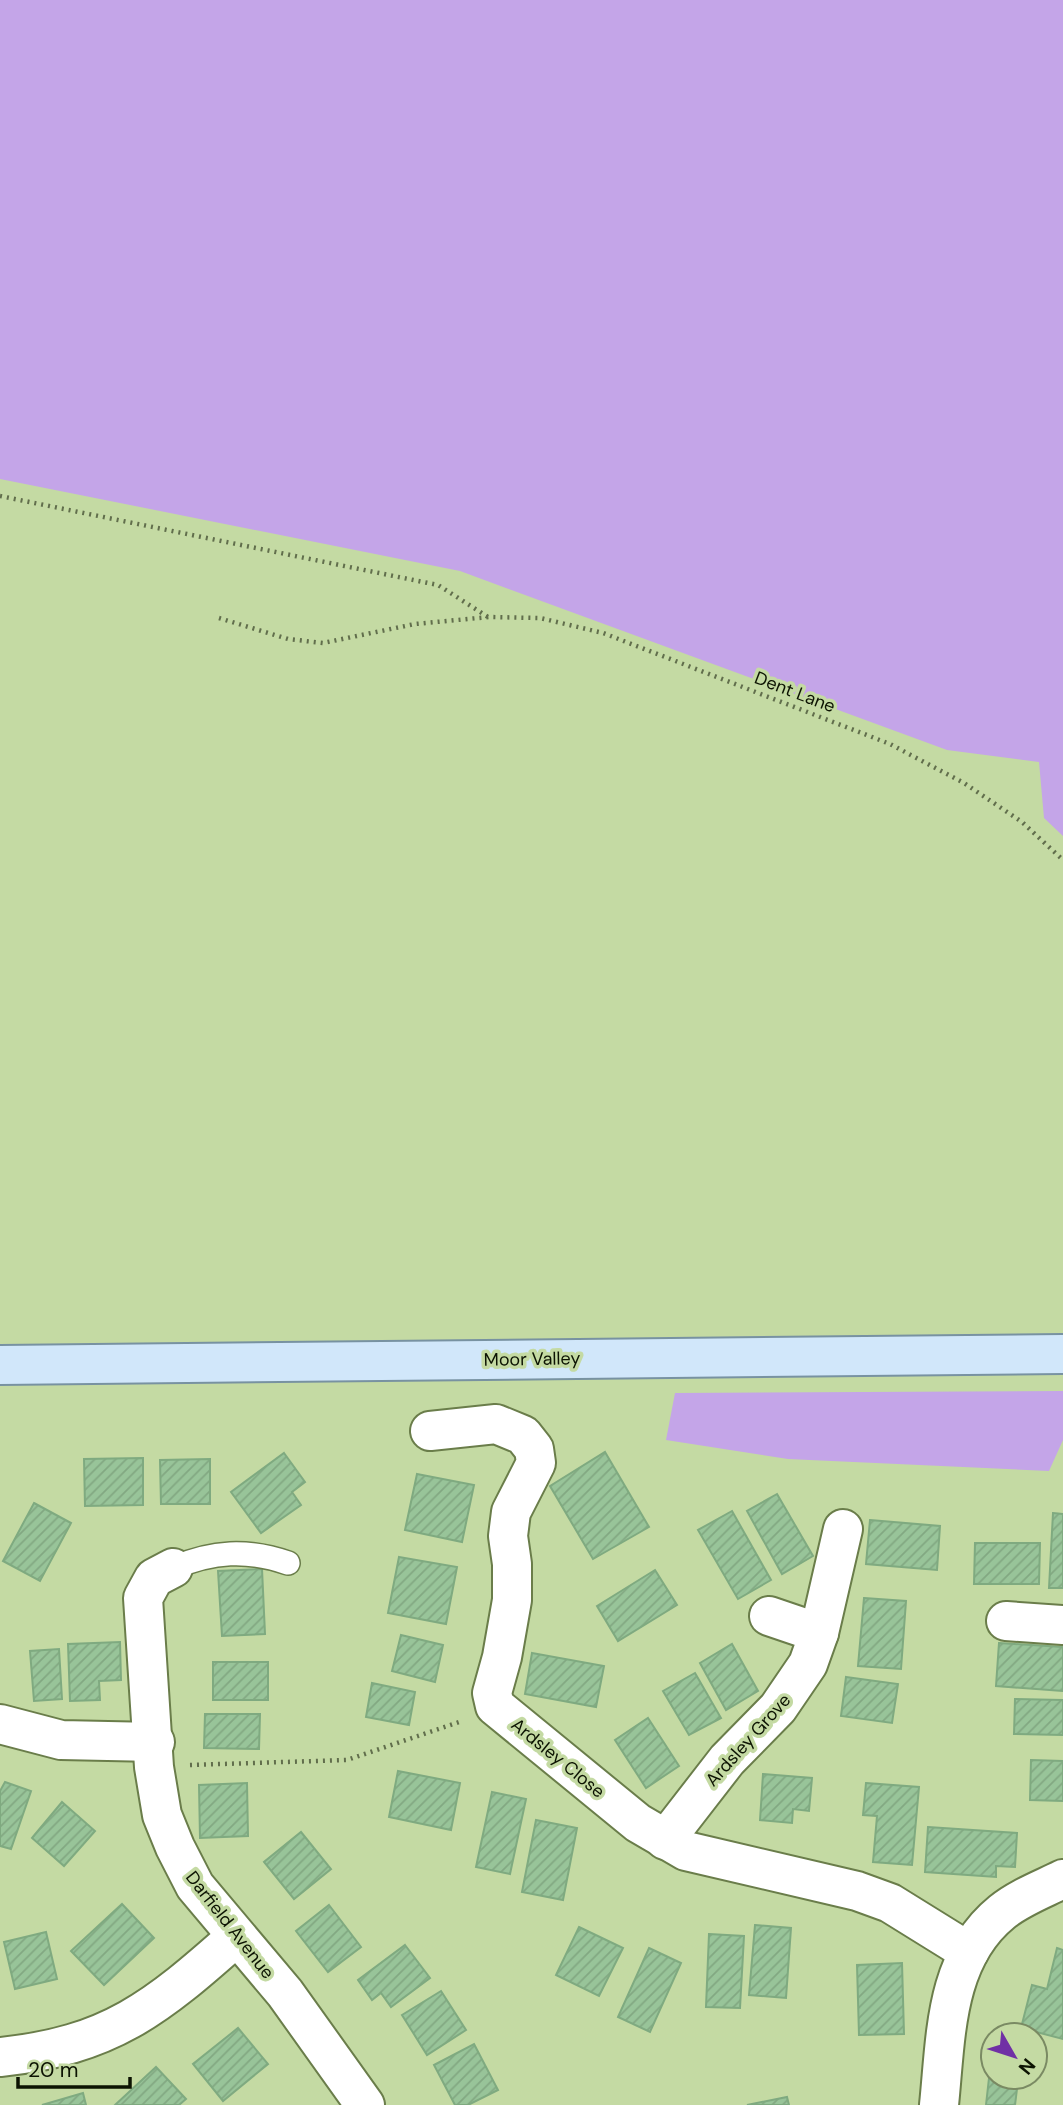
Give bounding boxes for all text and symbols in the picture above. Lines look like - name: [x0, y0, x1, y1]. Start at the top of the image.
- street label: Dent Lane: [751, 666, 839, 718]
- street label: Moor Valley: [483, 1346, 581, 1372]
- street label: Ardsley Grove: [700, 1689, 796, 1791]
- street label: Ardsley Close: [506, 1713, 610, 1803]
- street label: Darfield Avenue: [180, 1866, 280, 1984]
- north arrow: [979, 2021, 1049, 2091]
- scale bar: [18, 2046, 130, 2090]
- text: N: [1013, 2053, 1041, 2080]
- text: 20 m: [28, 2056, 79, 2084]

